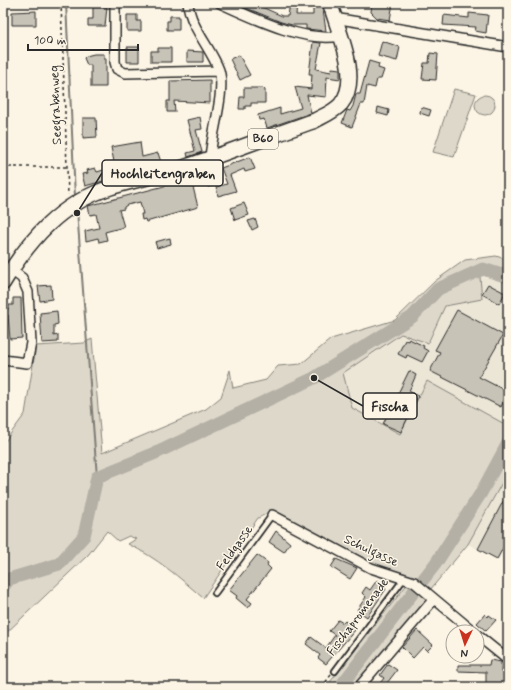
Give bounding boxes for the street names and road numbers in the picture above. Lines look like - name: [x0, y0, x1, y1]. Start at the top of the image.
- street label: Seegrabenweg: [46, 65, 68, 145]
- road number: B60: [248, 129, 278, 149]
- street label: Feldgasse: [213, 522, 257, 574]
- street label: Schulgasse: [340, 531, 401, 573]
- street label: Fischapromenade: [323, 575, 393, 659]

